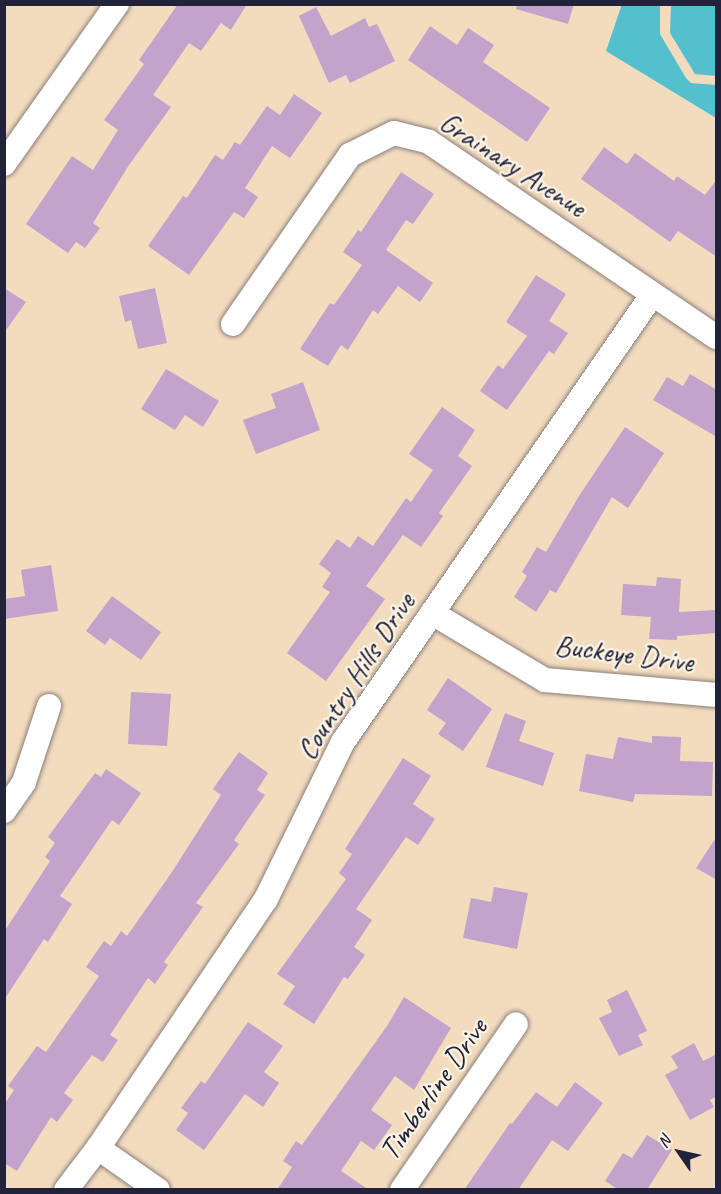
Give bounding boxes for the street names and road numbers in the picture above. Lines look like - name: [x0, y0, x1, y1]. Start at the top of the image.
- street label: Grainary Avenue: [433, 103, 593, 225]
- street label: Country Hills Drive: [288, 586, 422, 766]
- street label: Buckeye Drive: [553, 627, 695, 679]
- street label: Timberline Drive: [371, 1011, 495, 1167]

